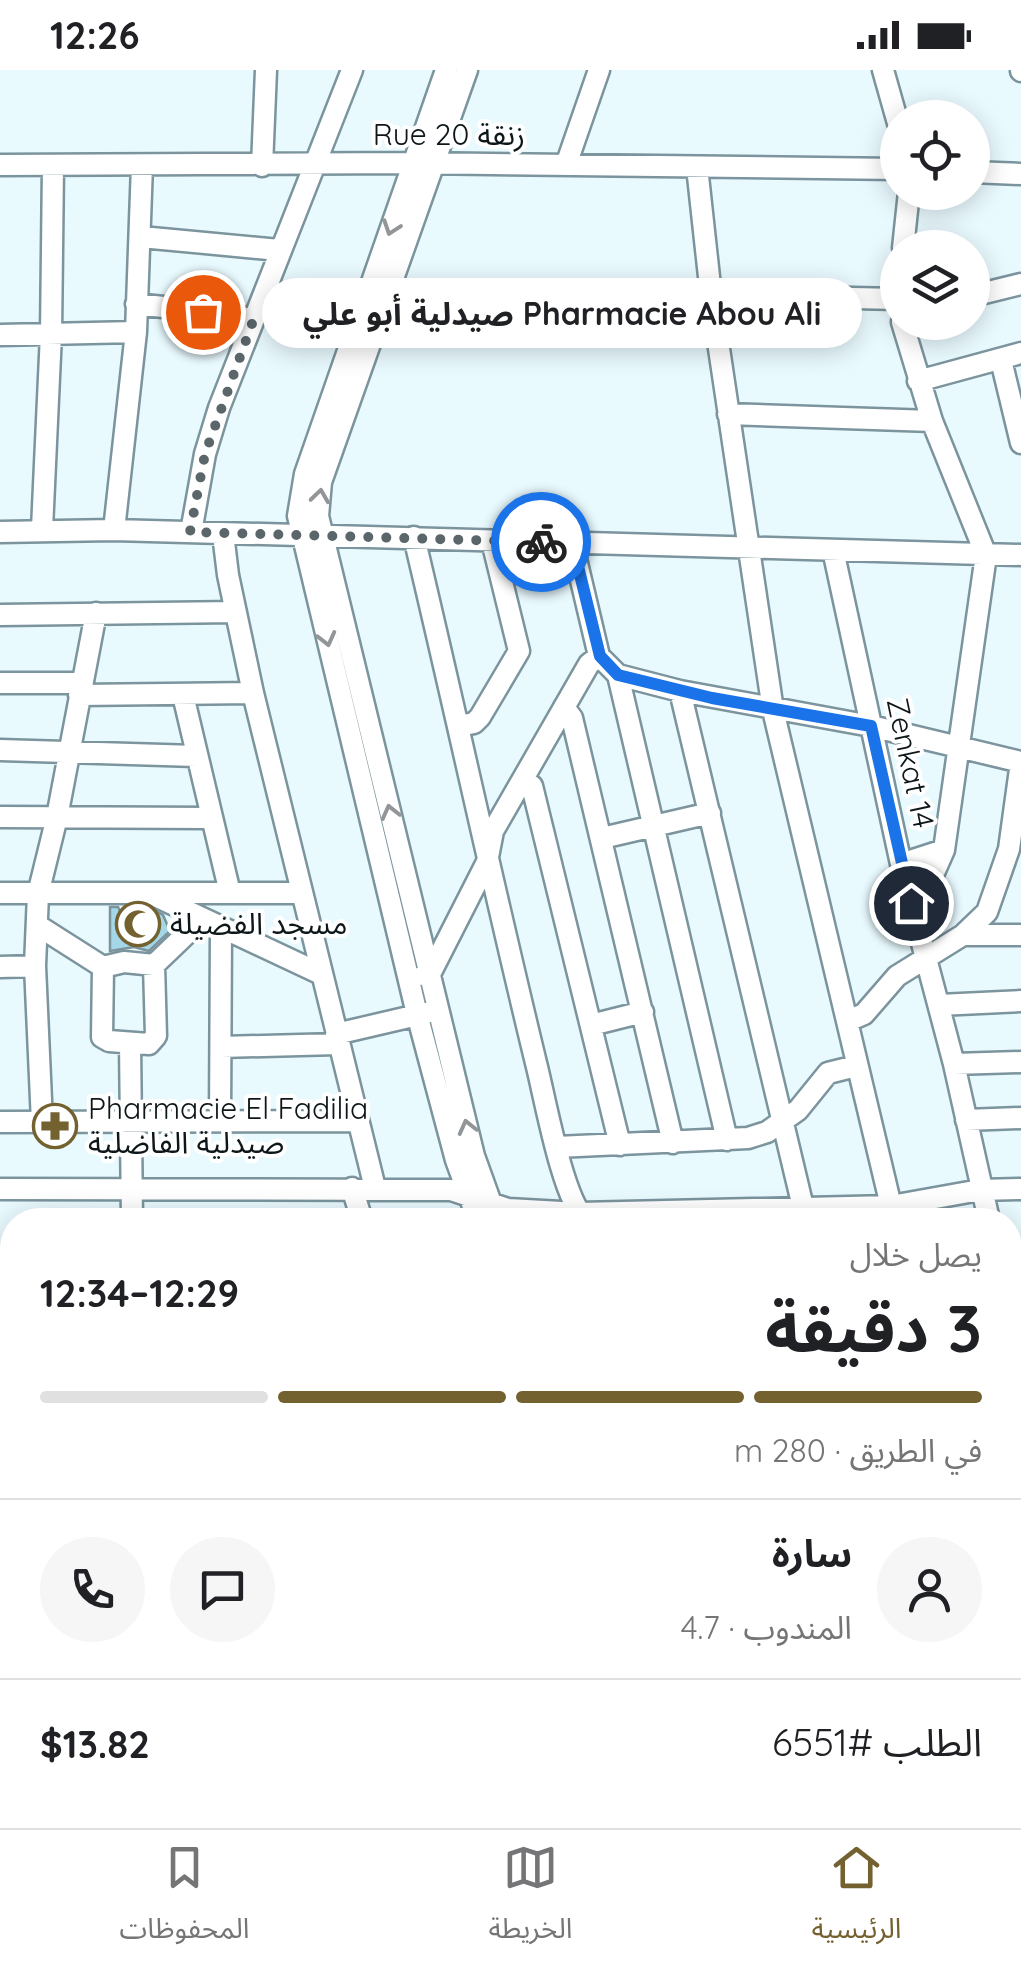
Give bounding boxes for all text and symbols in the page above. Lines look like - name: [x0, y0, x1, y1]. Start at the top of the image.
- text: 12:26: [50, 11, 139, 59]
- map controls: [880, 100, 990, 340]
- button: locate: [880, 100, 990, 210]
- street label: Rue 20 زنقة: [373, 115, 525, 153]
- one-way arrow: [382, 219, 403, 236]
- button: layers: [880, 230, 990, 340]
- pin: [161, 270, 246, 355]
- callout: Pharmacie Abou Ali صيدلية أبو علي: [263, 277, 863, 347]
- icon: bag: [176, 285, 231, 340]
- text: Pharmacie Abou Ali صيدلية أبو علي: [303, 293, 821, 333]
- one-way arrow: [309, 487, 330, 503]
- courier: [491, 492, 591, 592]
- icon: bike: [514, 515, 569, 570]
- one-way arrow: [315, 630, 336, 647]
- street label: Zenkat 14: [879, 694, 943, 831]
- one-way arrow: [380, 804, 401, 821]
- pin: [869, 861, 954, 946]
- icon: home: [884, 876, 939, 931]
- mosque icon: مسجد الفضيلة: [115, 901, 161, 947]
- place label: مسجد الفضيلة: [170, 904, 348, 942]
- place label: Pharmacie El Fadilia صيدلية الفاضلية: [88, 1089, 368, 1161]
- pharmacy icon: Pharmacie El Fadilia صيدلية الفاضلية: [32, 1103, 78, 1149]
- one-way arrow: [458, 1119, 479, 1136]
- text: يصل خلال: [850, 1234, 982, 1274]
- text: 12:29–12:34: [40, 1269, 239, 1317]
- text: 3 دقيقة: [765, 1287, 982, 1368]
- text: في الطريق · 280 m: [734, 1430, 982, 1470]
- text: سارة: [772, 1529, 852, 1577]
- button: phone: [40, 1537, 145, 1642]
- button: chat: [170, 1537, 275, 1642]
- button: person: [877, 1537, 982, 1642]
- text: المندوب · 4.7: [681, 1607, 852, 1647]
- text: الطلب #6551: [772, 1718, 982, 1766]
- text: $13.82: [40, 1720, 150, 1768]
- tab: المحفوظات: [120, 1840, 250, 1959]
- tab: الخريطة: [489, 1840, 572, 1959]
- tab: الرئيسية: [811, 1840, 901, 1959]

